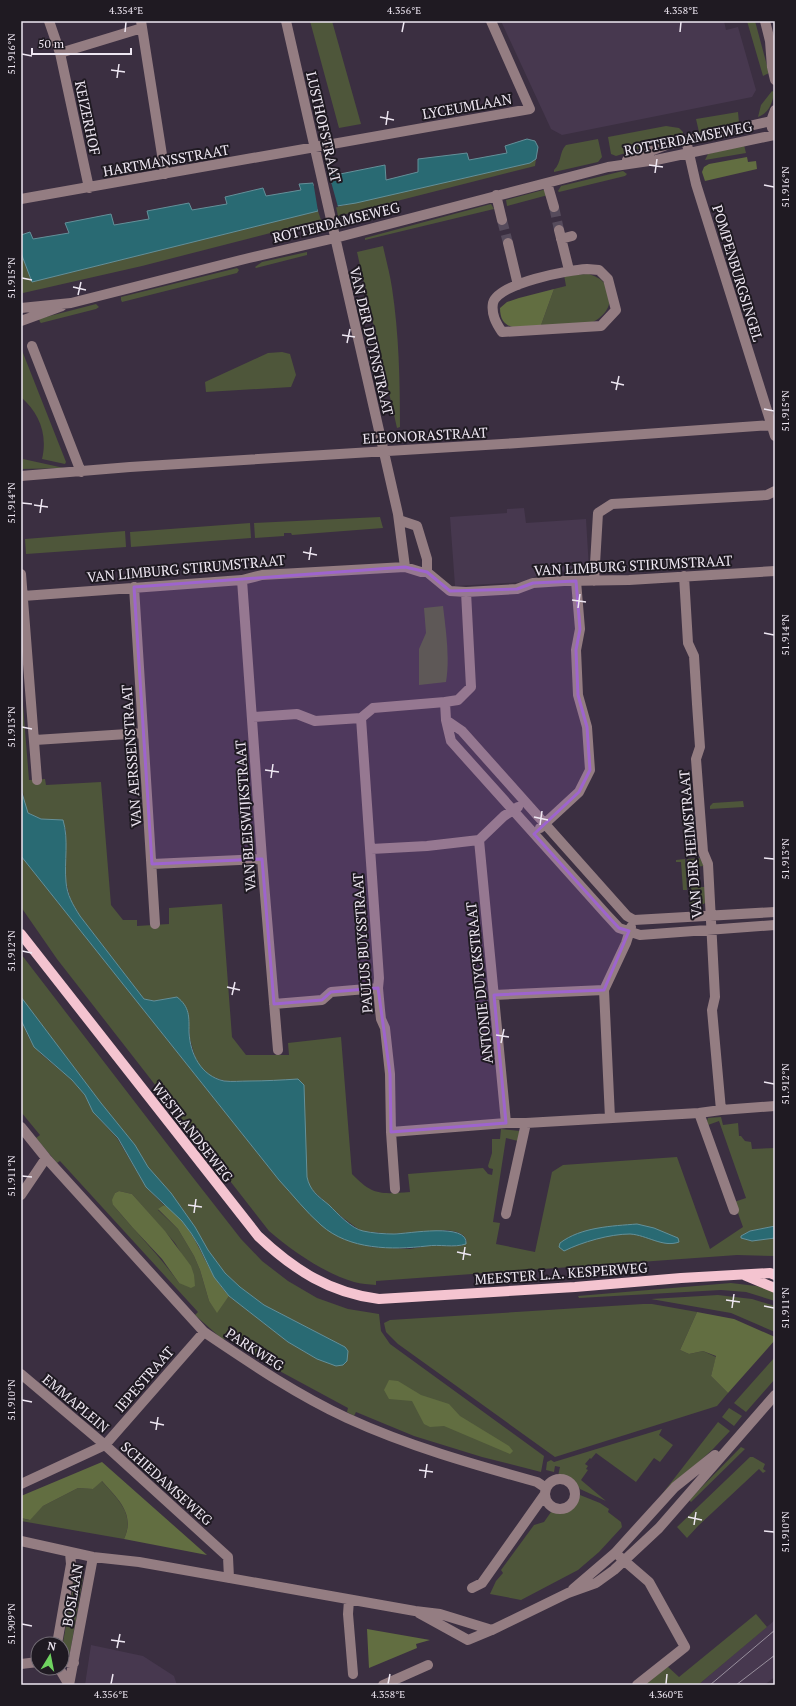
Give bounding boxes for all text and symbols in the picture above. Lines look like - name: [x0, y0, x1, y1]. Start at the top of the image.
- text: 4.354°E: [109, 4, 143, 17]
- text: 4.356°E: [387, 4, 421, 17]
- text: 4.358°E: [664, 4, 698, 17]
- scale bar: [32, 30, 131, 56]
- text: 51.916°N: [5, 33, 18, 75]
- text: 50 m: [38, 36, 65, 51]
- street label: LUSTHOFSTRAAT: [302, 70, 346, 185]
- street label: KEIZERHOF: [71, 79, 105, 157]
- street label: LYCEUMLAAN: [421, 89, 513, 123]
- street label: ROTTERDAMSEWEG: [622, 116, 754, 160]
- street label: HARTMANSSTRAAT: [101, 139, 231, 180]
- text: 51.916°N: [779, 166, 792, 208]
- street label: ROTTERDAMSEWEG: [270, 197, 402, 247]
- street label: POMPENBURGSINGEL: [708, 202, 768, 344]
- text: 51.915°N: [5, 257, 18, 299]
- street label: VAN DER DUYNSTRAAT: [346, 265, 398, 418]
- text: 51.915°N: [779, 390, 792, 432]
- street label: ELEONORASTRAAT: [362, 422, 488, 448]
- text: 51.914°N: [5, 482, 18, 524]
- street label: VAN LIMBURG STIRUMSTRAAT: [86, 550, 286, 586]
- street label: VAN LIMBURG STIRUMSTRAAT: [533, 550, 733, 580]
- text: 51.914°N: [779, 614, 792, 656]
- street label: VAN AERSSENSTRAAT: [117, 684, 145, 828]
- text: 51.913°N: [5, 706, 18, 748]
- street label: VAN BLEISWIJKSTRAAT: [230, 739, 260, 892]
- street label: VAN DER HEIMSTRAAT: [674, 769, 706, 919]
- text: 51.913°N: [779, 838, 792, 880]
- street label: PAULUS BUYSSTRAAT: [348, 872, 376, 1014]
- street label: ANTONIE DUYCKSTRAAT: [461, 901, 497, 1065]
- text: 51.912°N: [5, 930, 18, 972]
- text: 51.912°N: [779, 1063, 792, 1105]
- street label: WESTLANDSEWEG: [148, 1078, 238, 1186]
- text: 51.911°N: [5, 1155, 18, 1197]
- street label: MEESTER L.A. KESPERWEG: [474, 1257, 648, 1289]
- text: 51.911°N: [779, 1287, 792, 1329]
- street label: PARKWEG: [222, 1323, 288, 1375]
- street label: IEPESTRAAT: [110, 1342, 178, 1416]
- street label: EMMAPLEIN: [39, 1370, 113, 1436]
- text: 51.910°N: [5, 1379, 18, 1421]
- street label: SCHIEDAMSEWEG: [117, 1437, 217, 1529]
- text: 51.910°N: [779, 1511, 792, 1553]
- street label: BOSLAAN: [57, 1562, 87, 1628]
- text: 51.909°N: [5, 1603, 18, 1645]
- north arrow: [30, 1636, 70, 1676]
- text: N: [46, 1639, 58, 1654]
- text: 4.356°E: [94, 1688, 128, 1701]
- text: 4.358°E: [371, 1688, 405, 1701]
- text: 4.360°E: [649, 1688, 683, 1701]

